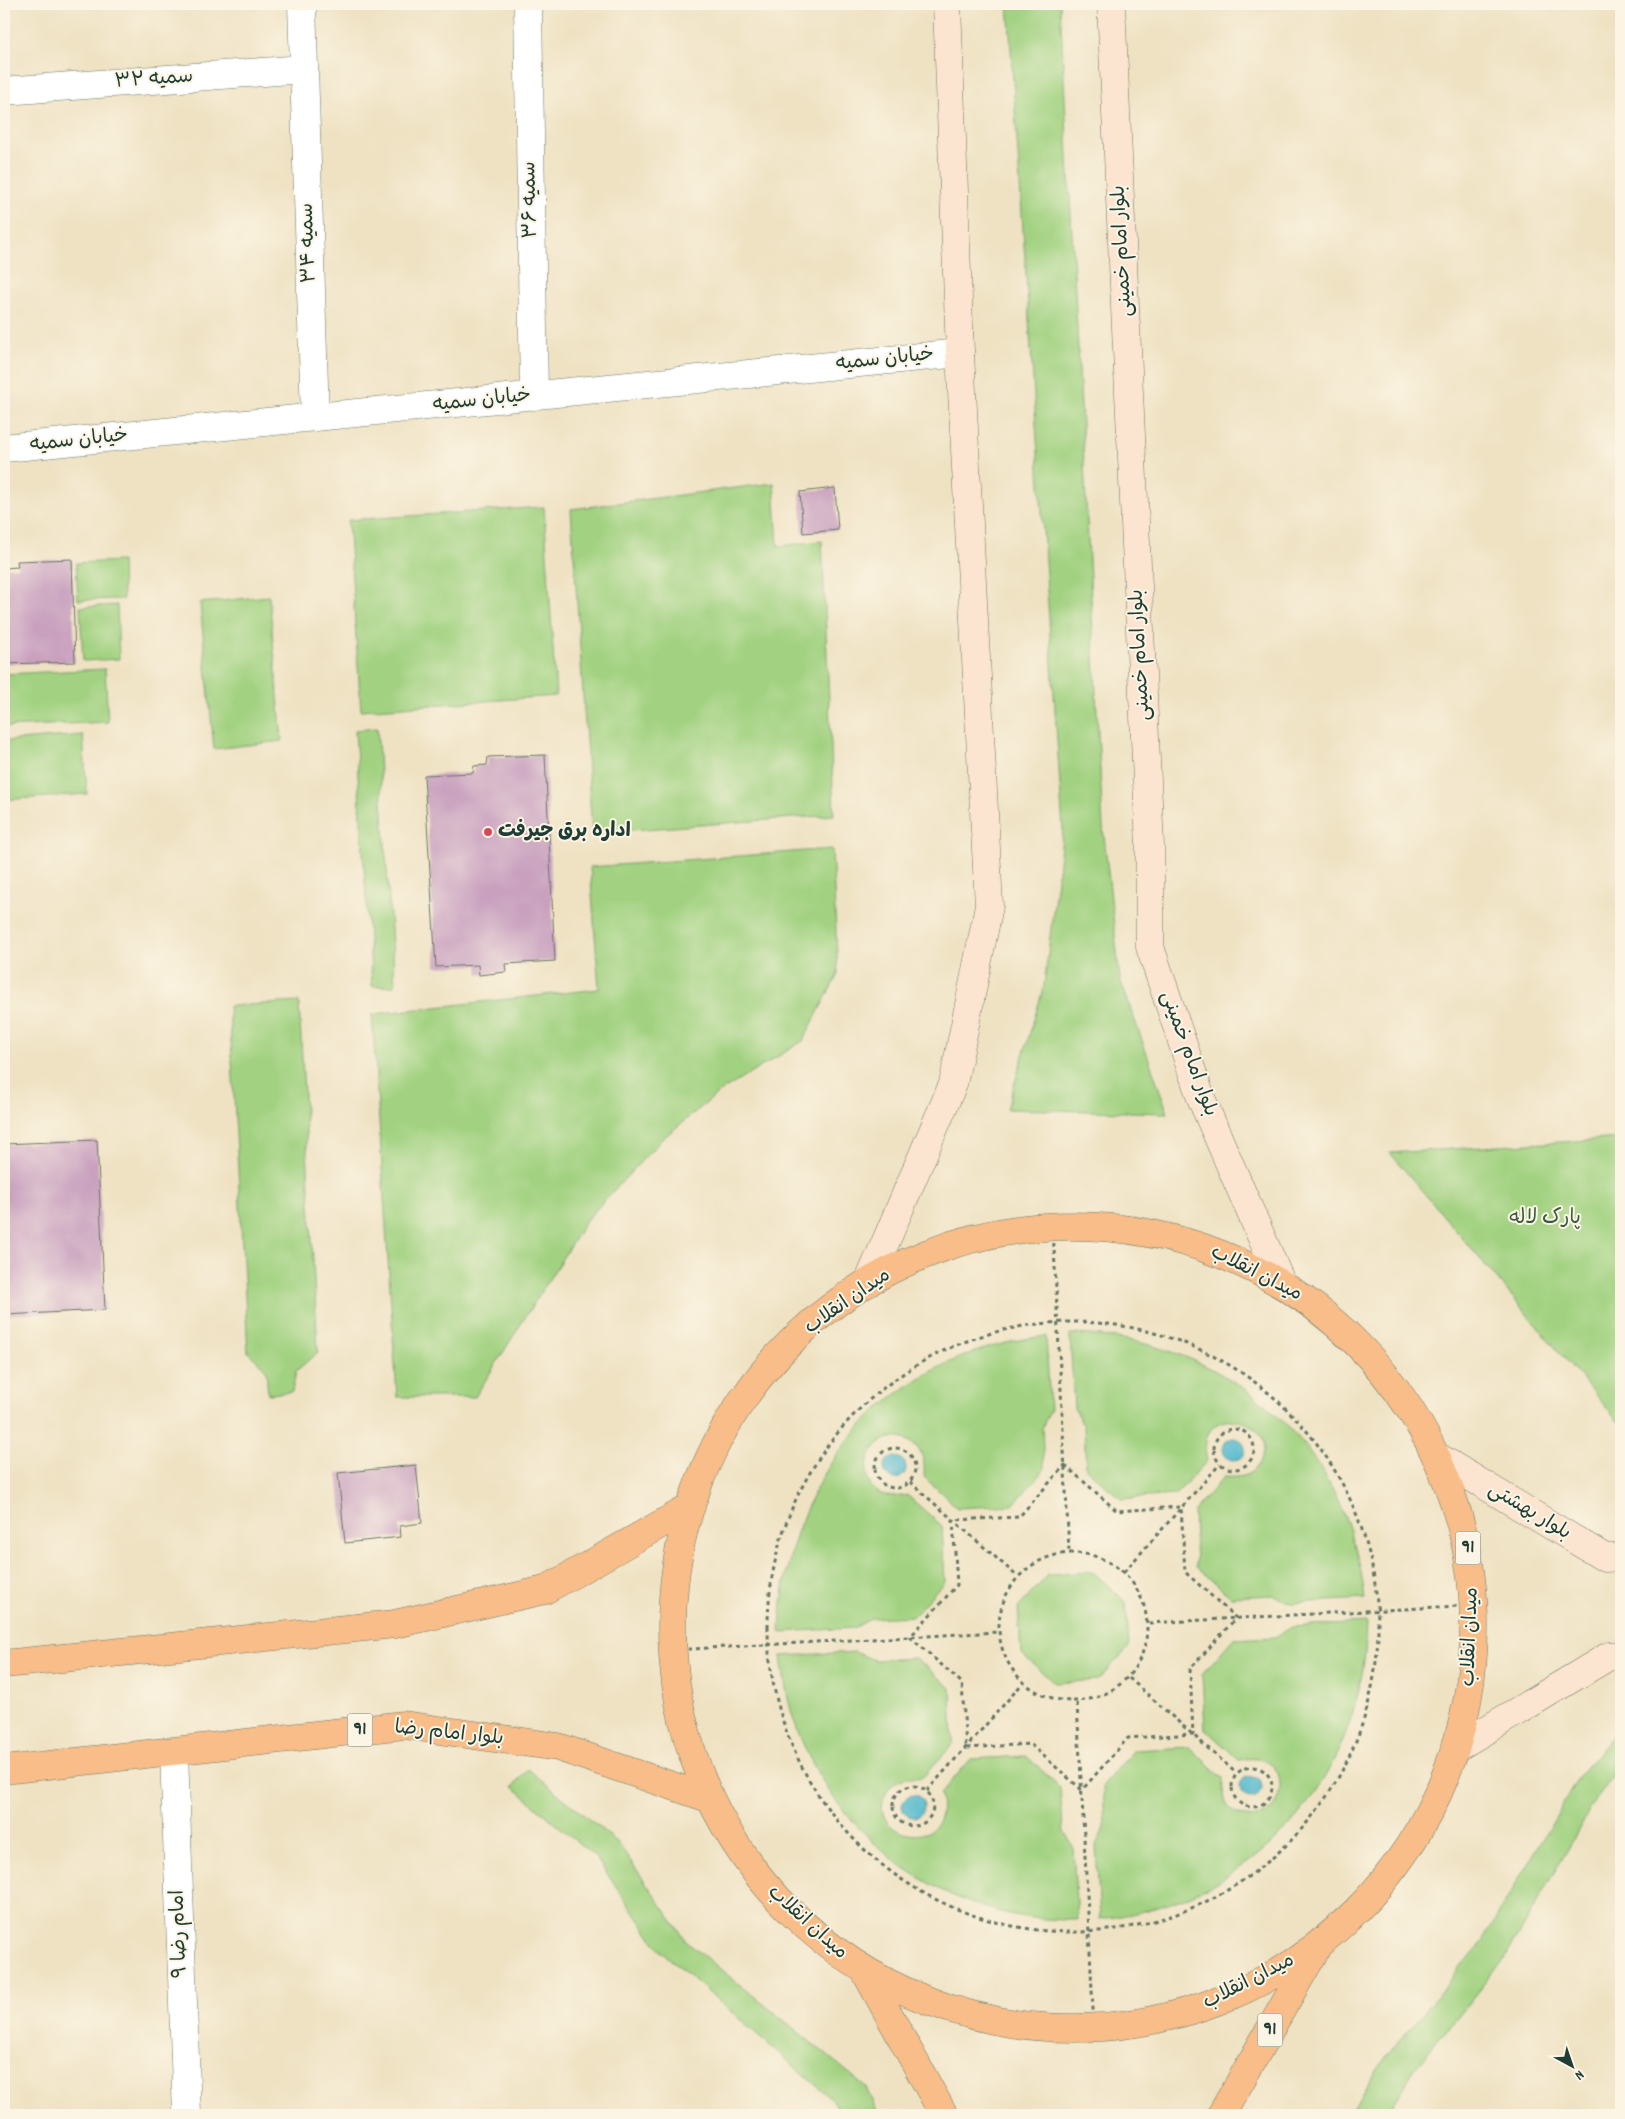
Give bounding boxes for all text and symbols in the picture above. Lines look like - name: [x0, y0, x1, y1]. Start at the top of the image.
- street label: سمیه ۳۲: [114, 63, 194, 97]
- street label: سمیه ۳۶: [516, 161, 546, 239]
- street label: بلوار امام خمینی: [1106, 185, 1140, 317]
- street label: سمیه ۳۴: [294, 202, 324, 284]
- street label: خیابان سمیه: [835, 341, 935, 379]
- street label: خیابان سمیه: [432, 382, 532, 420]
- street label: خیابان سمیه: [29, 422, 129, 460]
- street label: بلوار امام خمینی: [1124, 589, 1158, 721]
- place label: اداره برق جیرفت: [498, 818, 631, 846]
- marker: اداره برق جیرفت: [482, 826, 494, 838]
- street label: بلوار امام خمینی: [1152, 987, 1224, 1121]
- park label: پارک لاله: [1509, 1205, 1581, 1233]
- street label: میدان انقلاب: [1205, 1239, 1307, 1309]
- street label: میدان انقلاب: [799, 1262, 897, 1342]
- street label: بلوار بهشتی: [1482, 1476, 1576, 1548]
- road number: 91: [1456, 1532, 1480, 1565]
- street label: میدان انقلاب: [1455, 1587, 1487, 1687]
- road number: 91: [348, 1714, 372, 1746]
- street label: بلوار امام رضا: [393, 1714, 505, 1754]
- street label: میدان انقلاب: [761, 1879, 853, 1967]
- street label: امام رضا ۹: [164, 1889, 196, 1979]
- street label: میدان انقلاب: [1198, 1947, 1300, 2017]
- road number: 91: [1258, 2014, 1282, 2046]
- north arrow: [1548, 2042, 1598, 2092]
- text: N: [1570, 2065, 1588, 2084]

